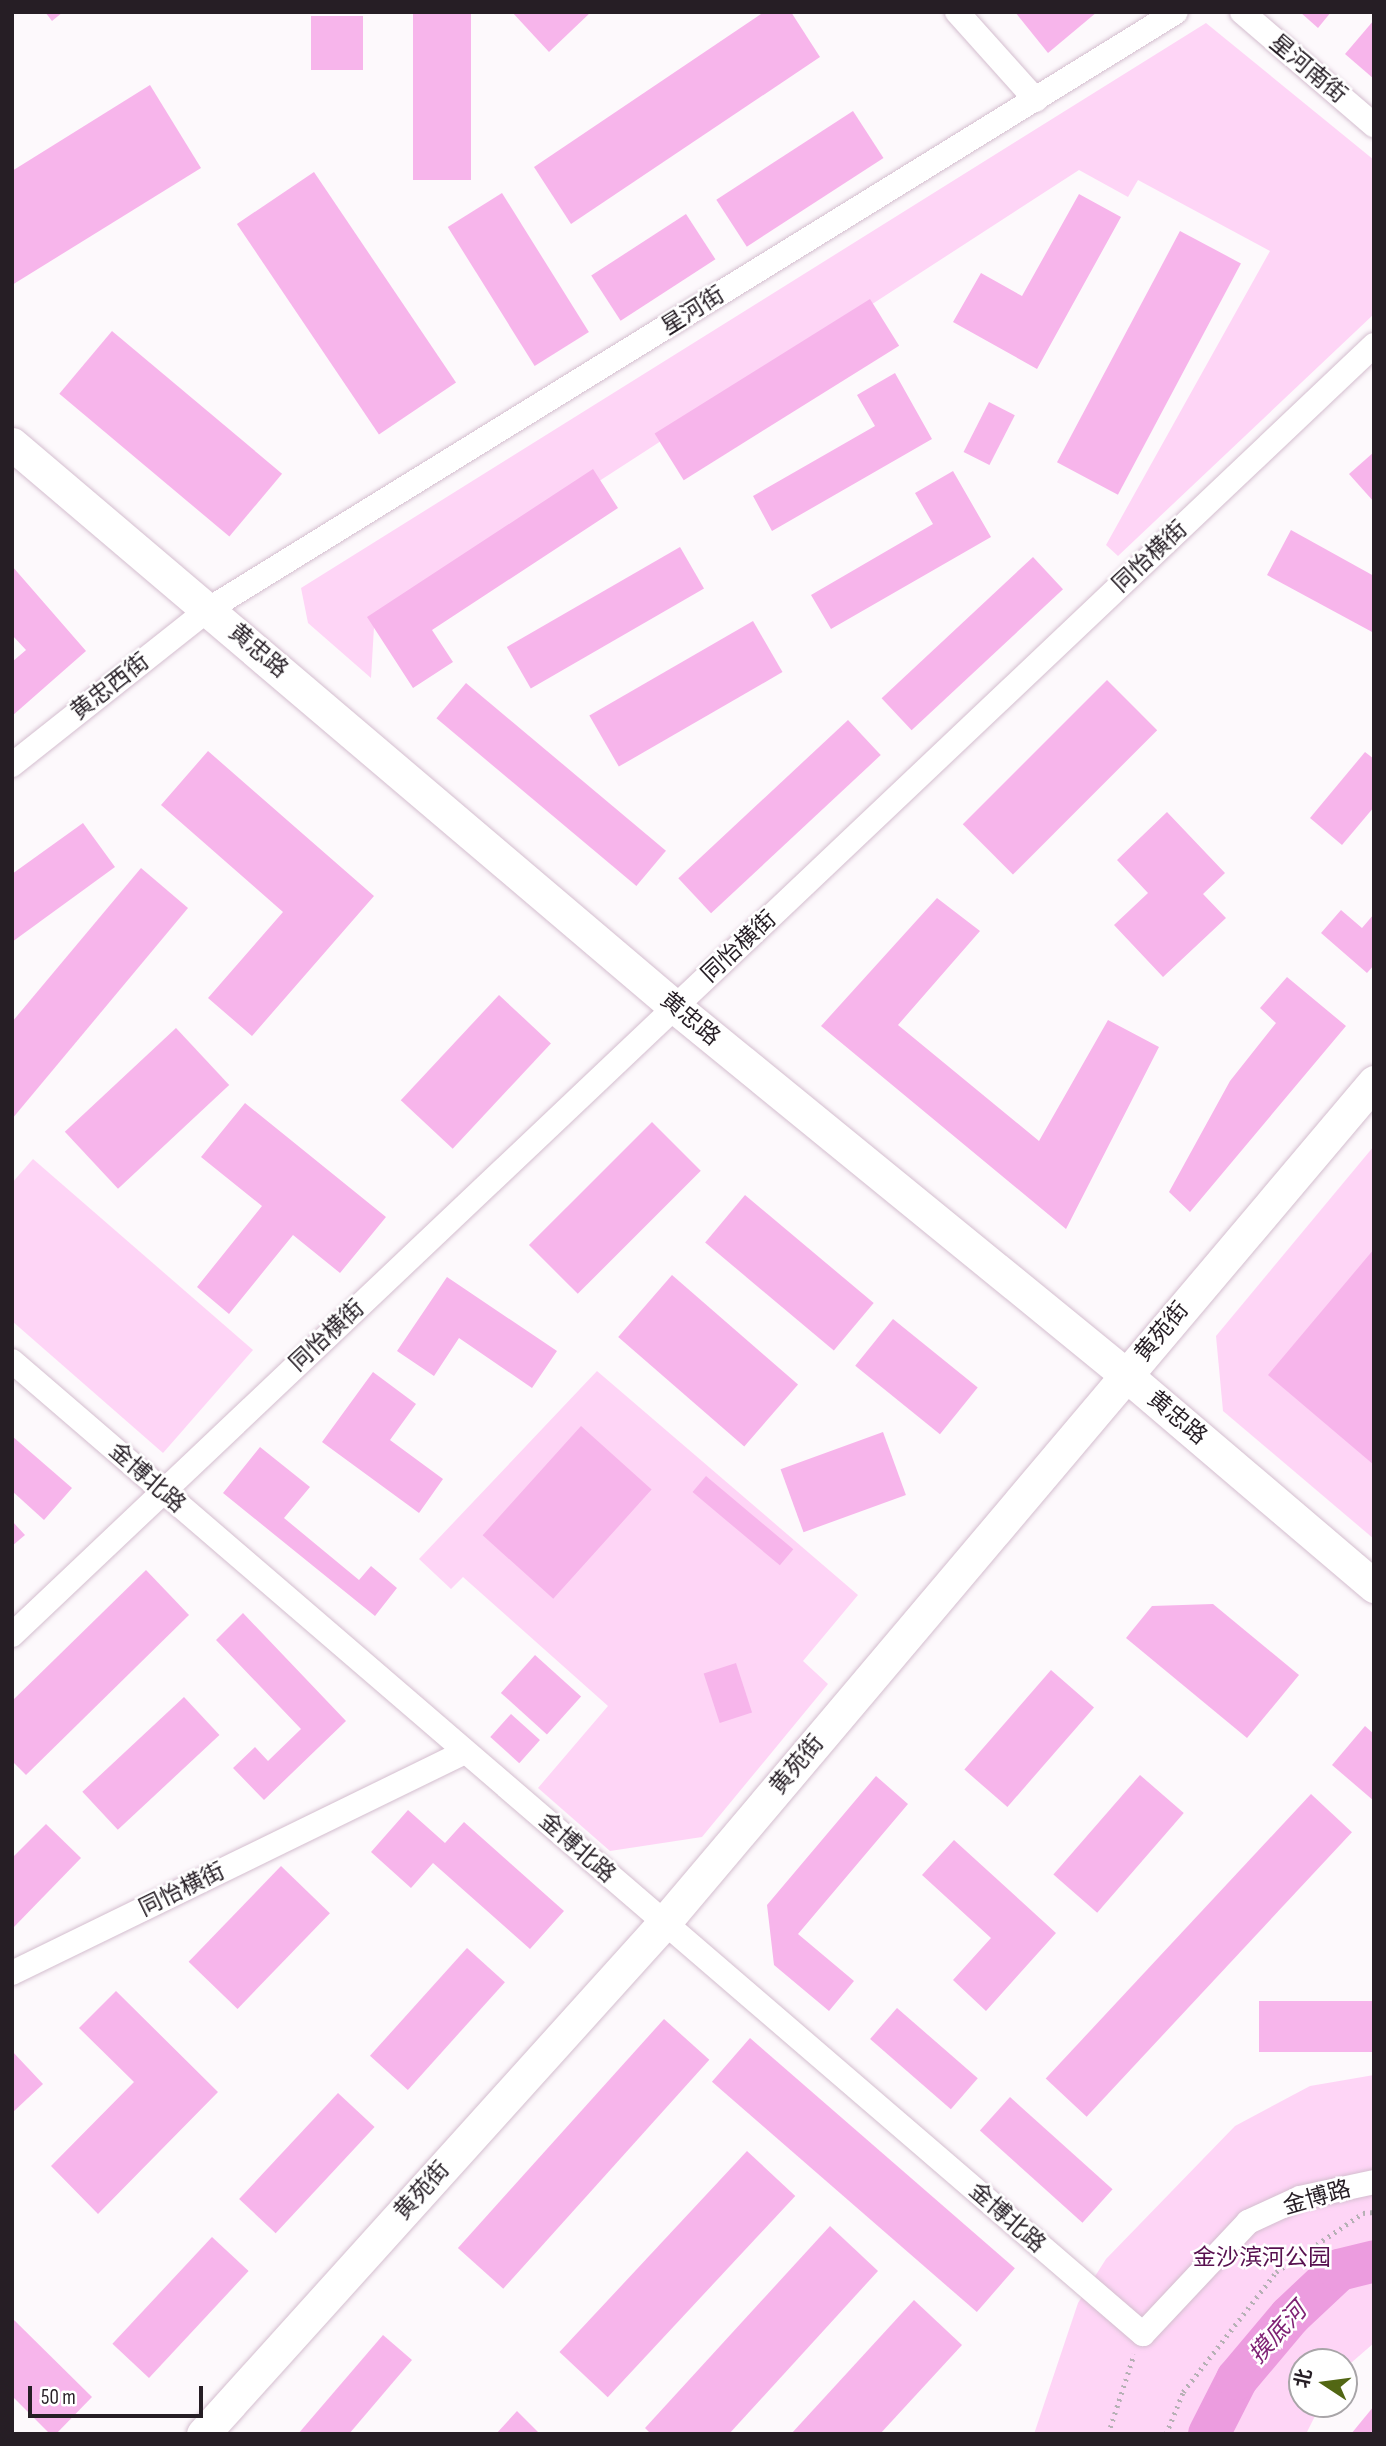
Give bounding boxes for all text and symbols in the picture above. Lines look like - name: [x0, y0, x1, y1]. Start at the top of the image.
- street label: 星河南街: [1264, 29, 1352, 109]
- street label: 星河街: [656, 281, 730, 341]
- street label: 同怡横街: [1107, 516, 1193, 598]
- street label: 黄忠路: [223, 618, 293, 684]
- street label: 黄忠西街: [65, 648, 155, 726]
- street label: 同怡横街: [696, 906, 782, 988]
- street label: 黄忠路: [655, 986, 725, 1052]
- street label: 同怡横街: [284, 1295, 370, 1377]
- street label: 黄苑街: [1129, 1297, 1195, 1367]
- street label: 黄忠路: [1142, 1385, 1212, 1451]
- street label: 金博北路: [103, 1437, 191, 1519]
- street label: 黄苑街: [764, 1730, 830, 1800]
- street label: 金博北路: [533, 1807, 621, 1889]
- street label: 同怡横街: [135, 1857, 229, 1923]
- street label: 黄苑街: [389, 2156, 455, 2226]
- street label: 金博路: [1280, 2175, 1354, 2221]
- street label: 金博北路: [963, 2177, 1051, 2259]
- park label: 金沙滨河公园: [1193, 2244, 1331, 2272]
- water label: 摸底河: [1243, 2297, 1313, 2369]
- north arrow: [1288, 2348, 1358, 2418]
- text: 北: [1291, 2367, 1317, 2390]
- scale bar: [32, 2372, 206, 2416]
- text: 50 m: [41, 2385, 76, 2410]

